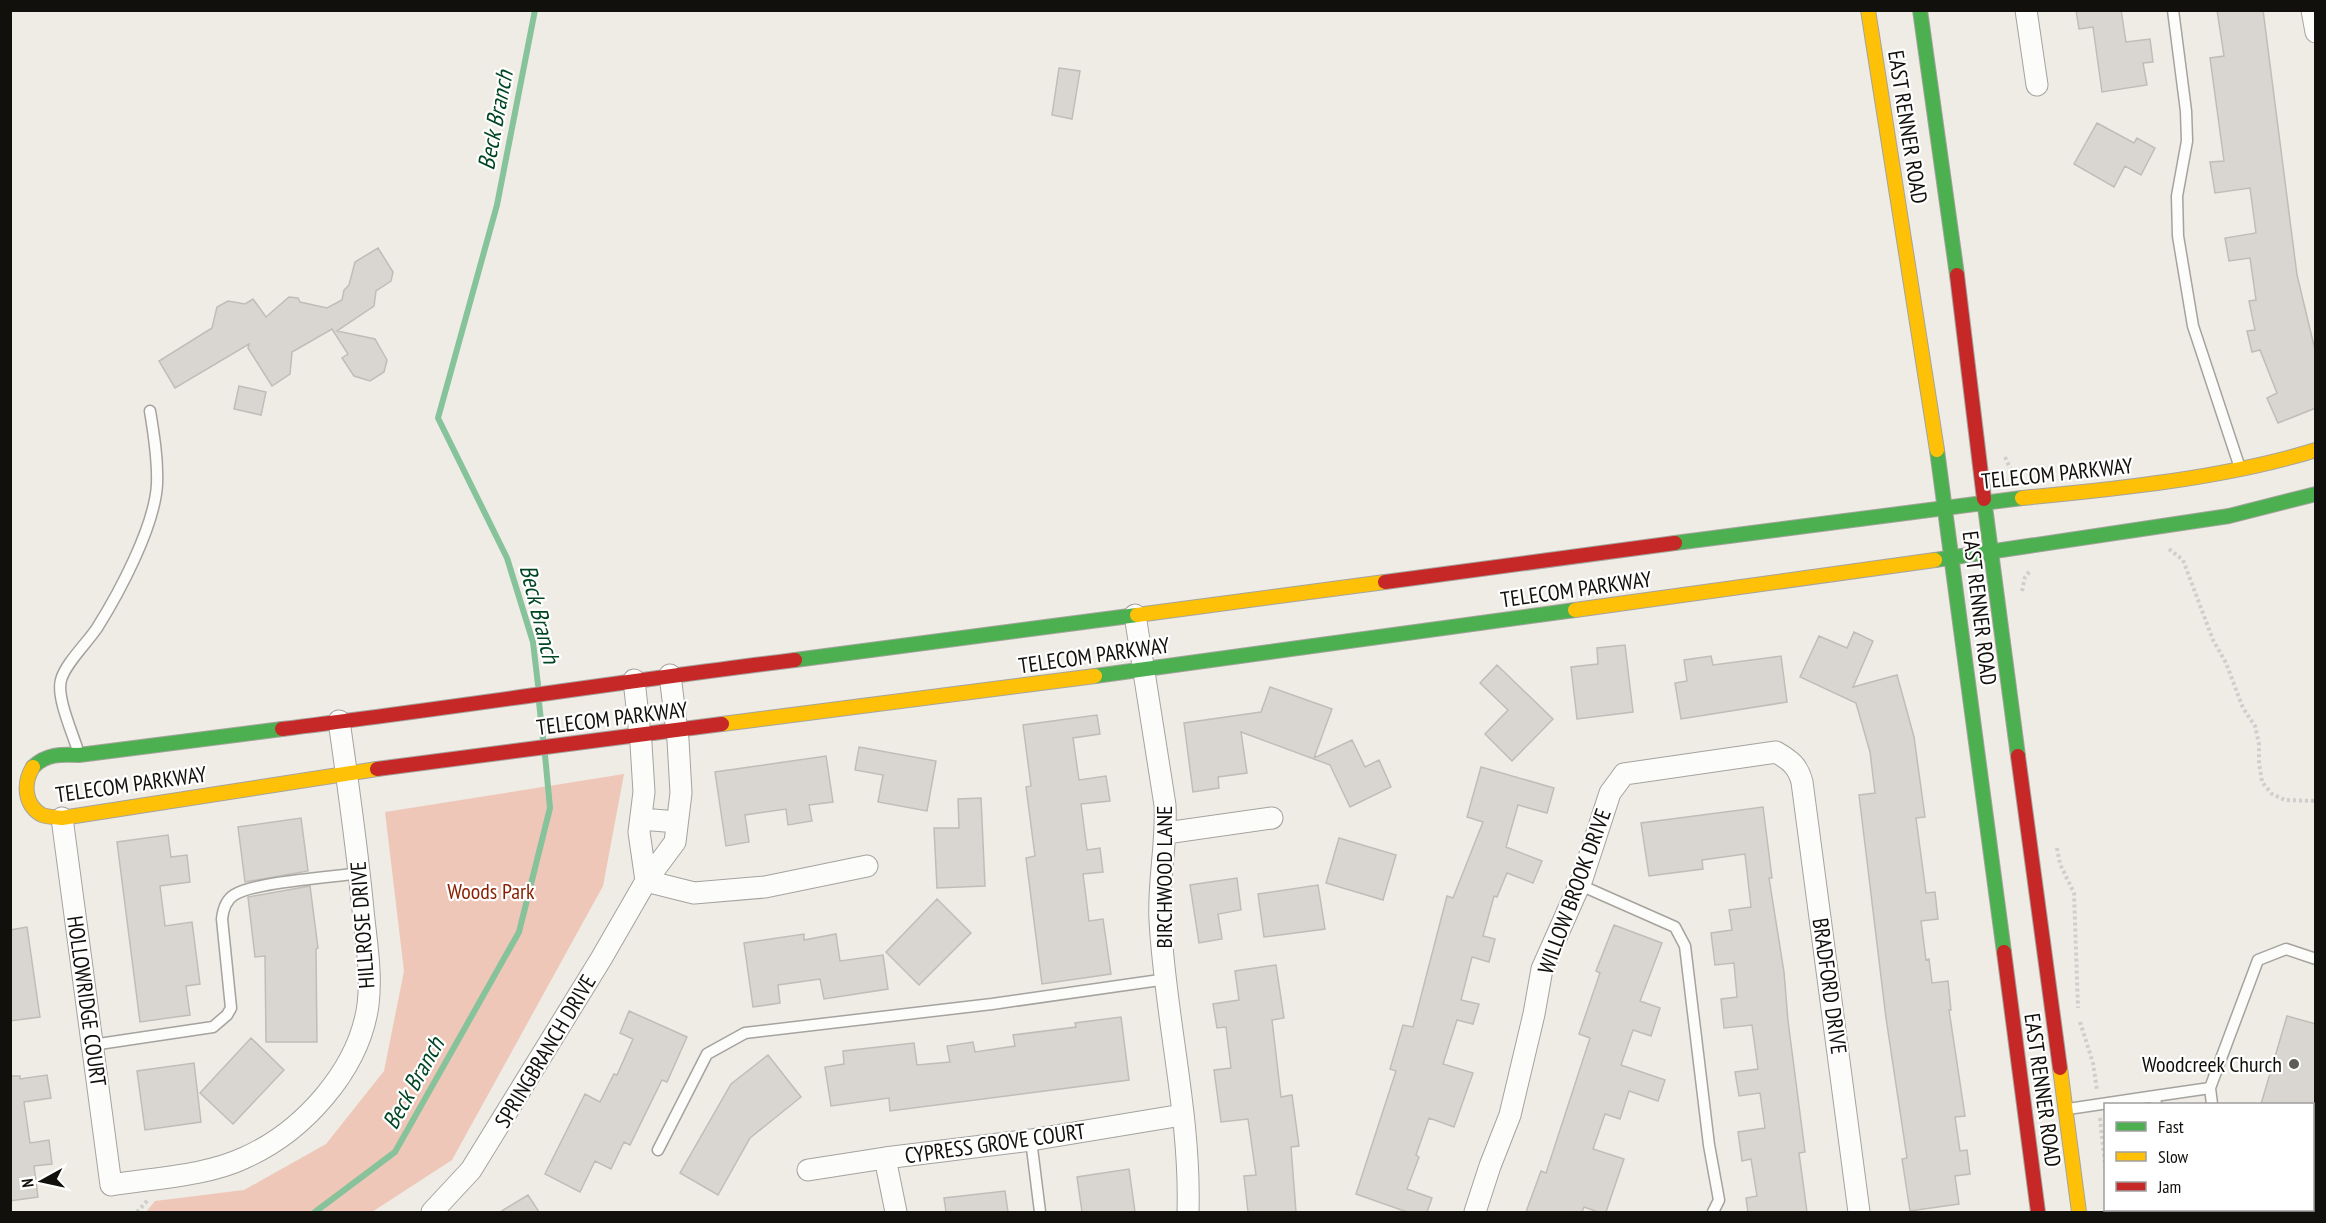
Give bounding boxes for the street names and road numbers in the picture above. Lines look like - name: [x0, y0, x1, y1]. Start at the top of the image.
- street label: EAST RENNER ROAD: [1882, 48, 1934, 206]
- street label: TELECOM PARKWAY: [1980, 451, 2134, 495]
- street label: EAST RENNER ROAD: [1957, 529, 2003, 687]
- street label: TELECOM PARKWAY: [1499, 565, 1653, 613]
- street label: TELECOM PARKWAY: [1017, 631, 1171, 679]
- street label: TELECOM PARKWAY: [535, 695, 689, 741]
- street label: TELECOM PARKWAY: [54, 760, 208, 808]
- street label: WILLOW BROOK DRIVE: [1531, 804, 1617, 978]
- street label: BIRCHWOOD LANE: [1150, 805, 1178, 949]
- street label: HILLROSE DRIVE: [344, 860, 380, 990]
- street label: HOLLOWRIDGE COURT: [61, 914, 113, 1088]
- street label: BRADFORD DRIVE: [1807, 916, 1853, 1056]
- street label: SPRINGBRANCH DRIVE: [488, 969, 602, 1133]
- street label: EAST RENNER ROAD: [2018, 1011, 2068, 1169]
- street label: CYPRESS GROVE COURT: [903, 1116, 1087, 1170]

